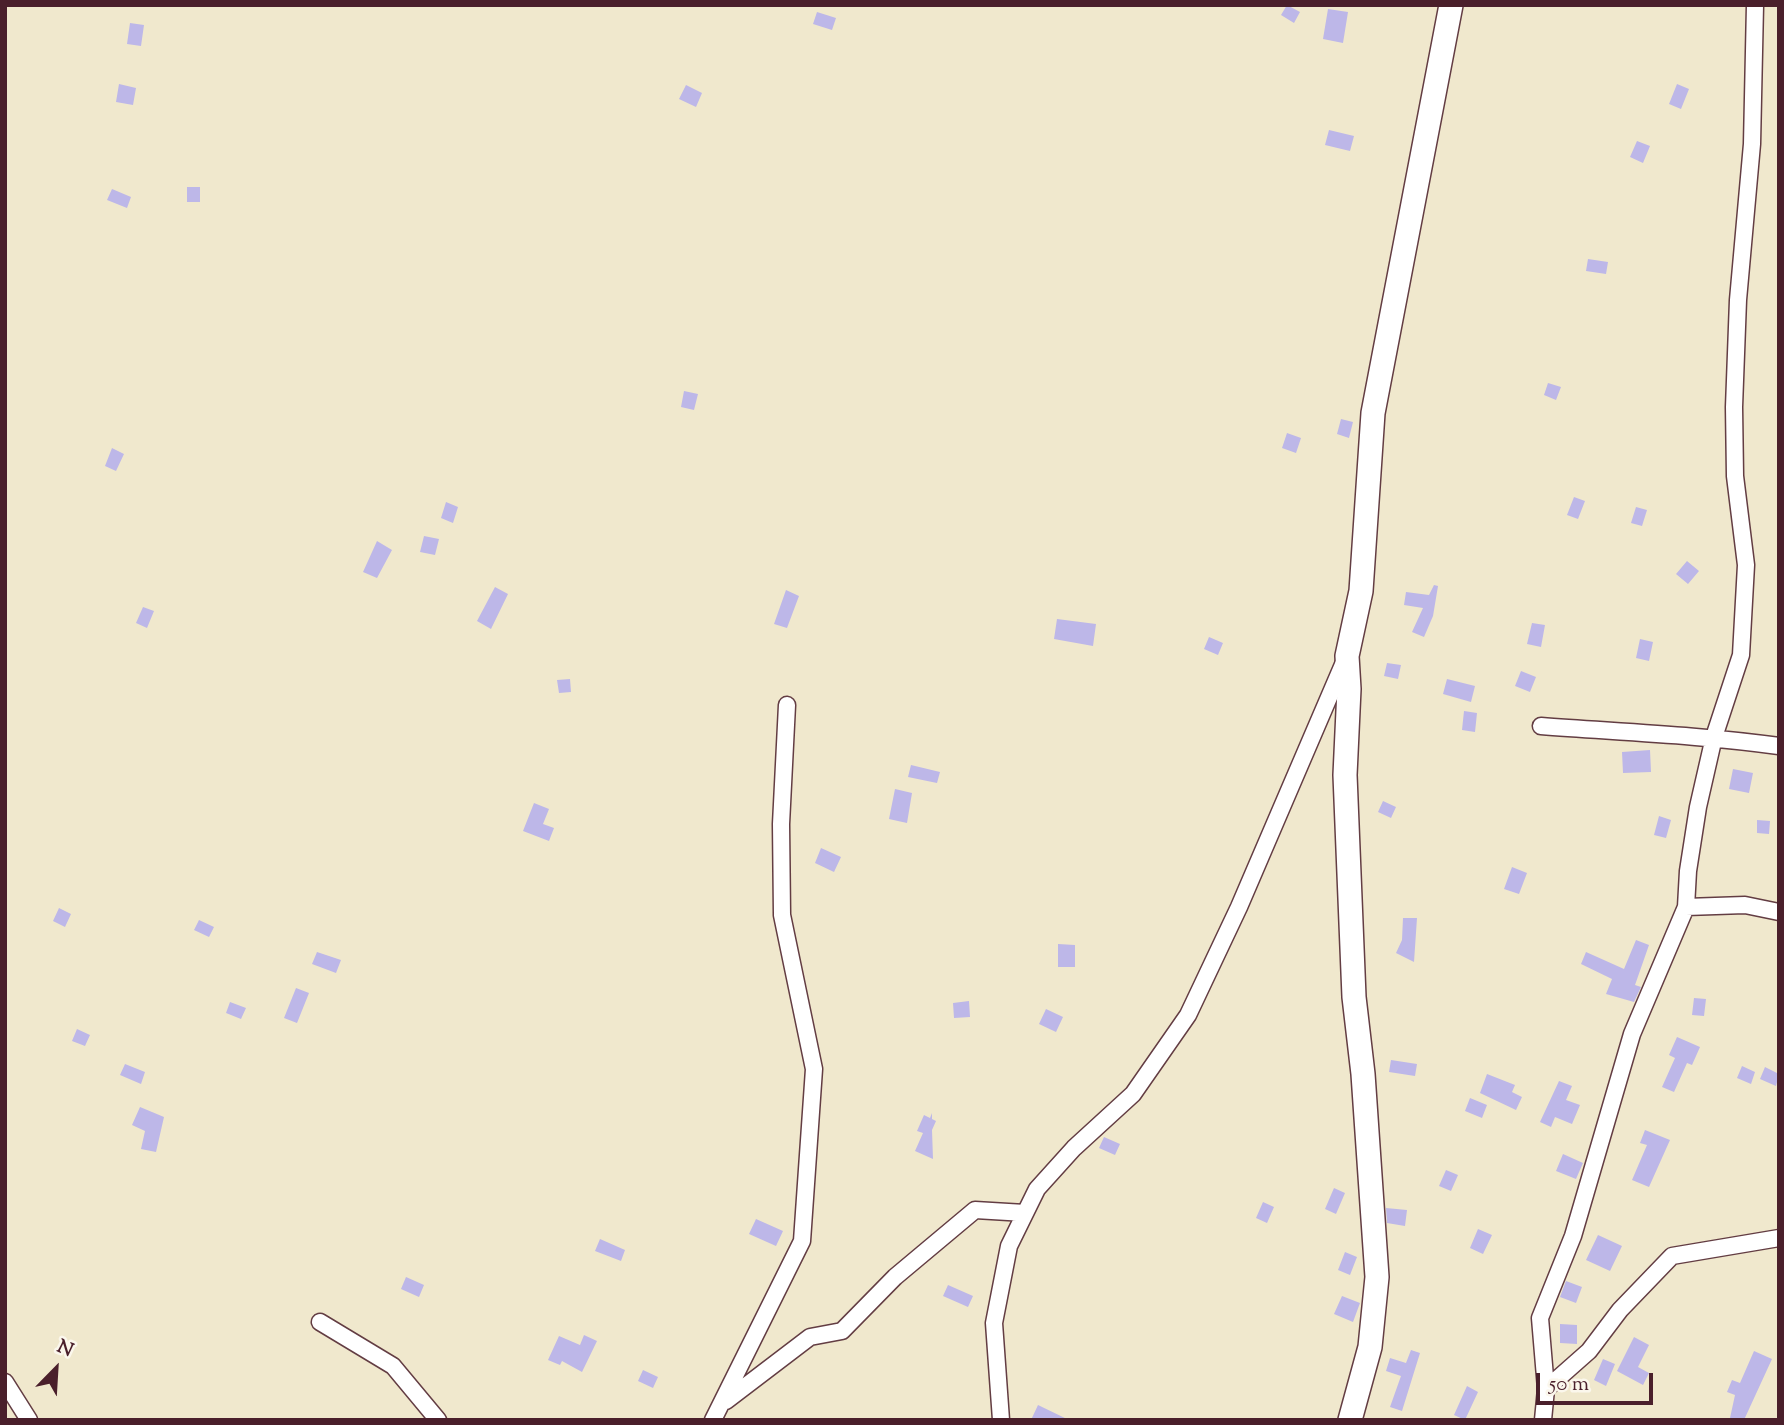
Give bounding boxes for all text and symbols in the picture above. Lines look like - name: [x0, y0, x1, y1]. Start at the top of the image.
- north arrow: [21, 1334, 91, 1404]
- text: N: [52, 1334, 77, 1365]
- scale bar: [1539, 1358, 1656, 1402]
- text: 50 m: [1549, 1370, 1589, 1400]

